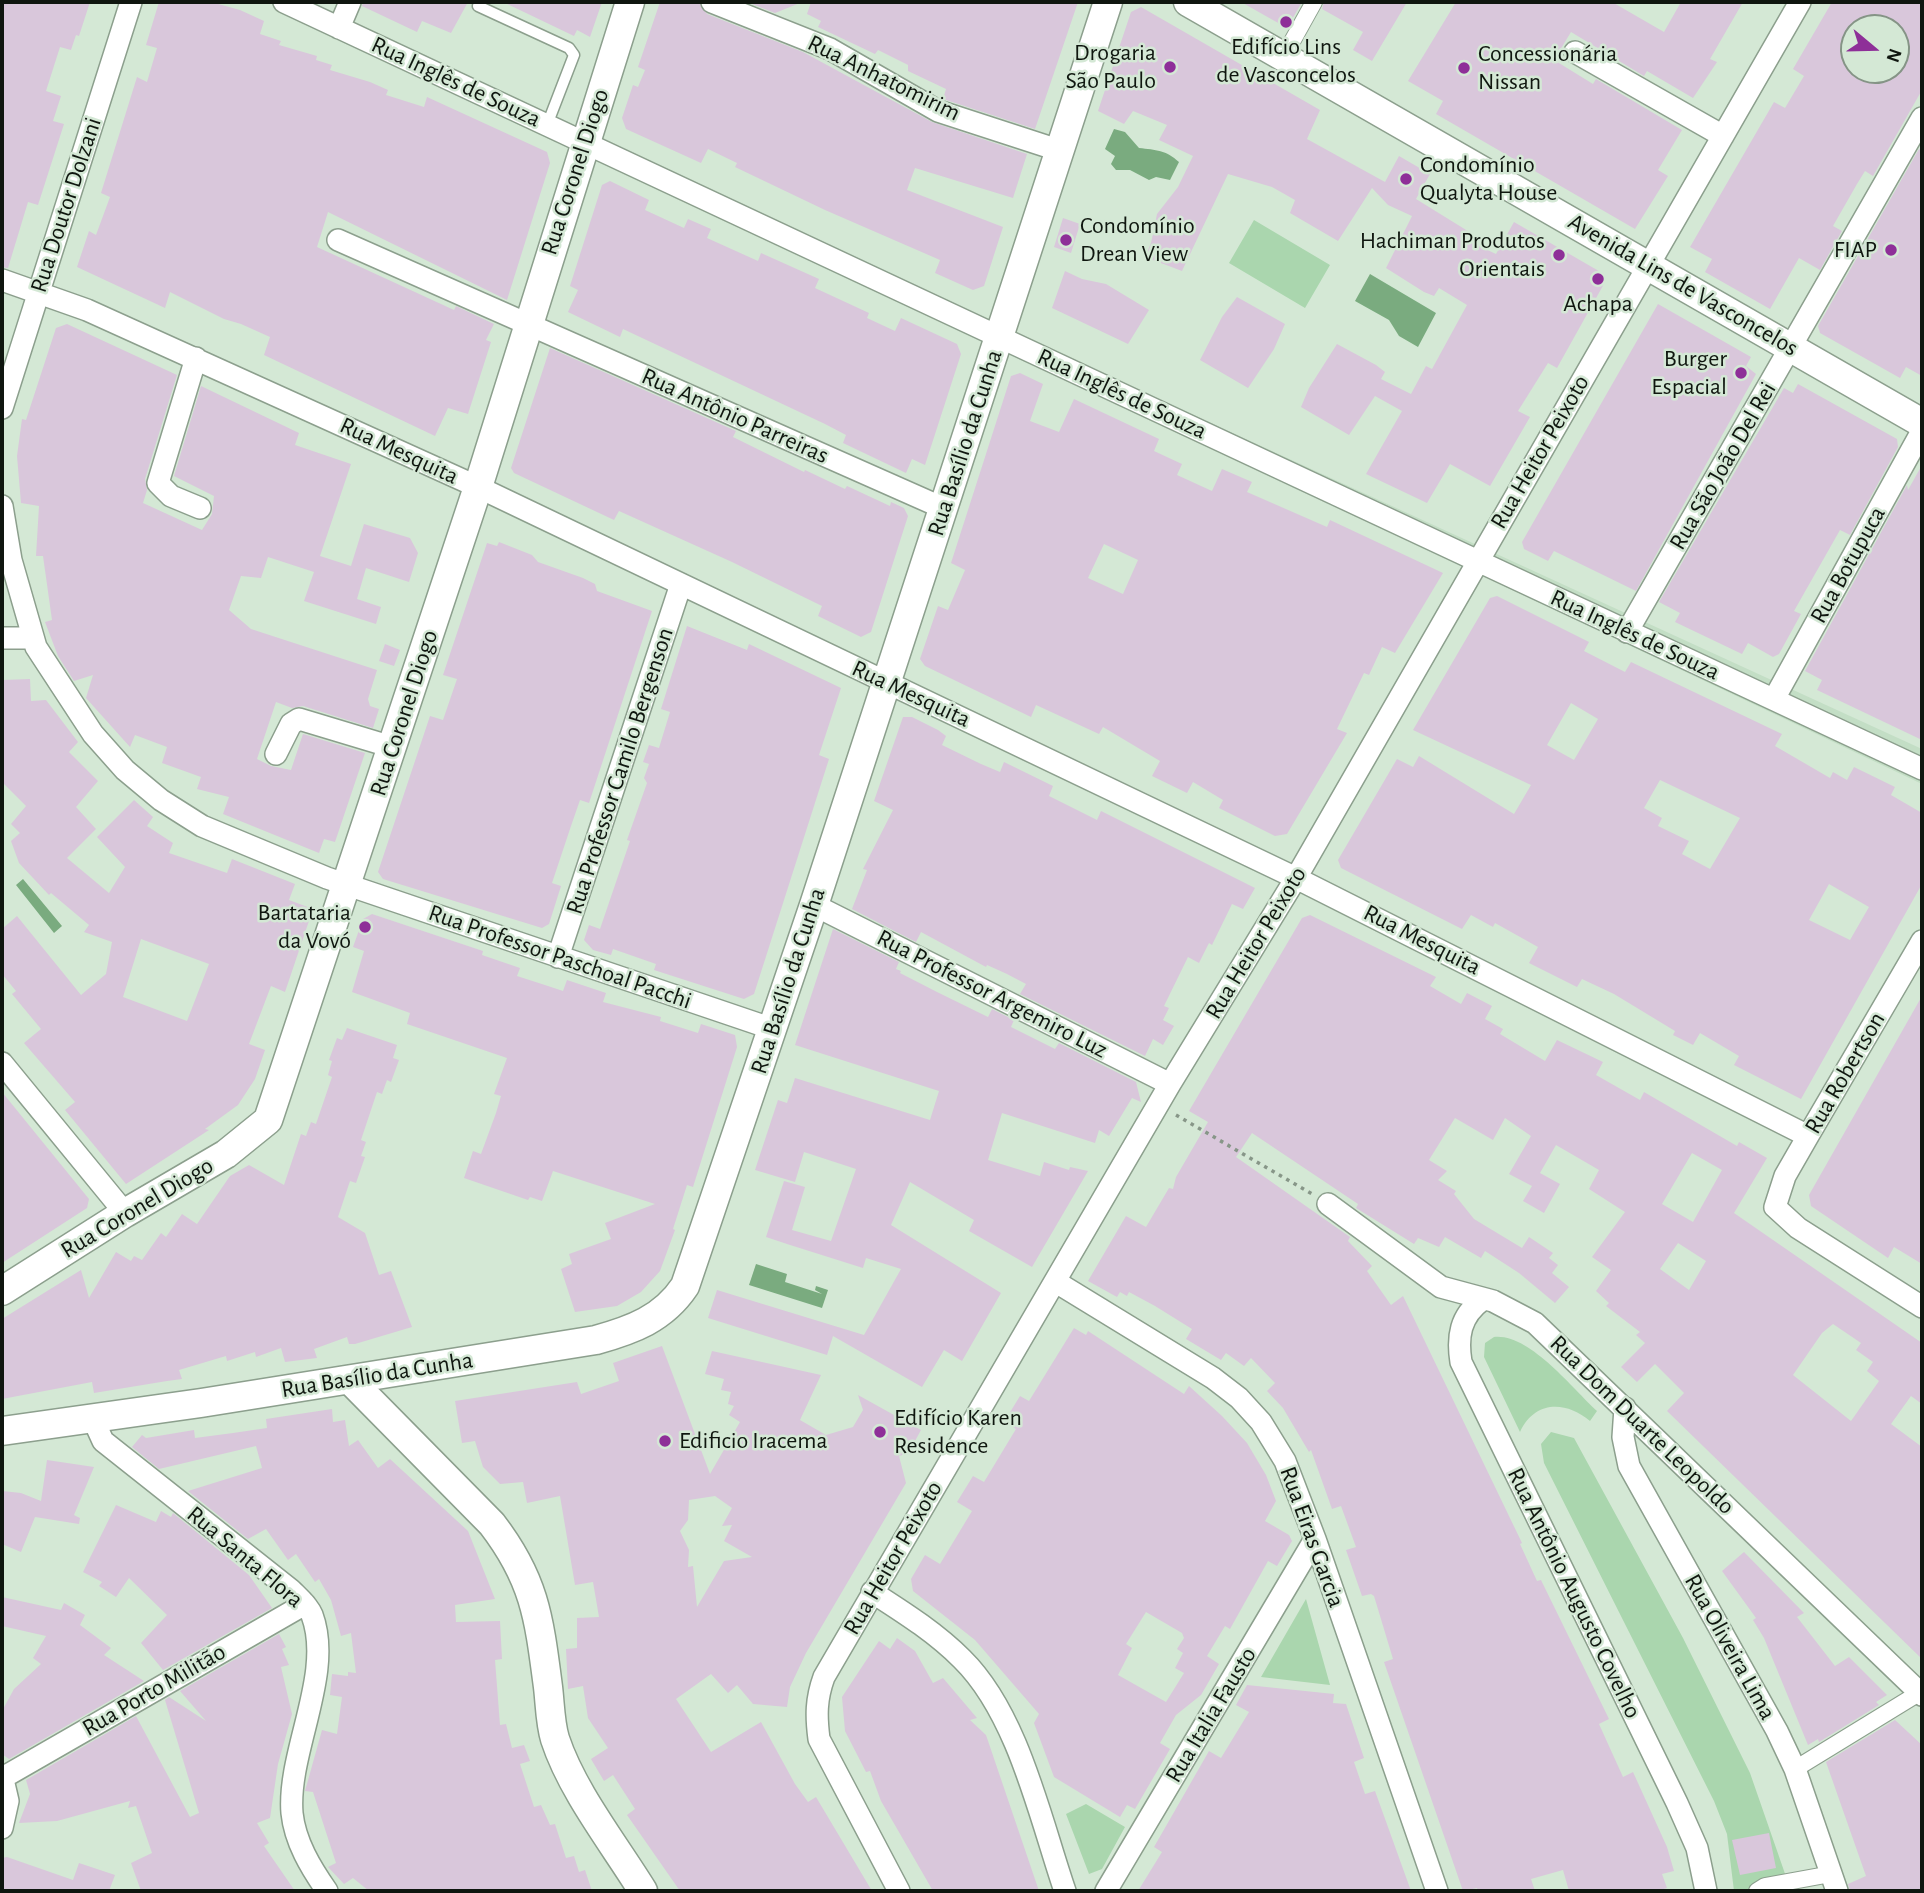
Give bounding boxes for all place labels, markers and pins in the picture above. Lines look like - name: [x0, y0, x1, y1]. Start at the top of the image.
- marker: Edifício Lins de Vasconcelos: [1278, 14, 1294, 30]
- place label: Edifício Lins de Vasconcelos: [1216, 33, 1356, 89]
- place label: Drogaria São Paulo: [1065, 39, 1156, 95]
- place label: Concessionária Nissan: [1478, 40, 1617, 96]
- marker: Drogaria São Paulo: [1162, 59, 1178, 75]
- marker: Concessionária Nissan: [1456, 60, 1472, 76]
- place label: Condomínio Qualyta House: [1420, 151, 1557, 207]
- marker: Condomínio Qualyta House: [1398, 171, 1414, 187]
- place label: Condomínio Drean View: [1080, 212, 1195, 268]
- place label: Hachiman Produtos Orientais: [1360, 227, 1545, 283]
- marker: Condomínio Drean View: [1058, 232, 1074, 248]
- place label: FIAP: [1834, 236, 1877, 264]
- marker: FIAP: [1883, 242, 1899, 258]
- marker: Hachiman Produtos Orientais: [1551, 247, 1567, 263]
- marker: Achapa: [1590, 271, 1606, 287]
- place label: Achapa: [1563, 290, 1633, 318]
- place label: Burger Espacial: [1651, 345, 1727, 401]
- marker: Burger Espacial: [1733, 365, 1749, 381]
- place label: Bartataria da Vovó: [258, 899, 351, 955]
- marker: Bartataria da Vovó: [357, 919, 373, 935]
- place label: Edifício Karen Residence: [894, 1404, 1022, 1460]
- marker: Edifício Karen Residence: [872, 1424, 888, 1440]
- place label: Edificio Iracema: [679, 1427, 828, 1455]
- marker: Edificio Iracema: [657, 1433, 673, 1449]

